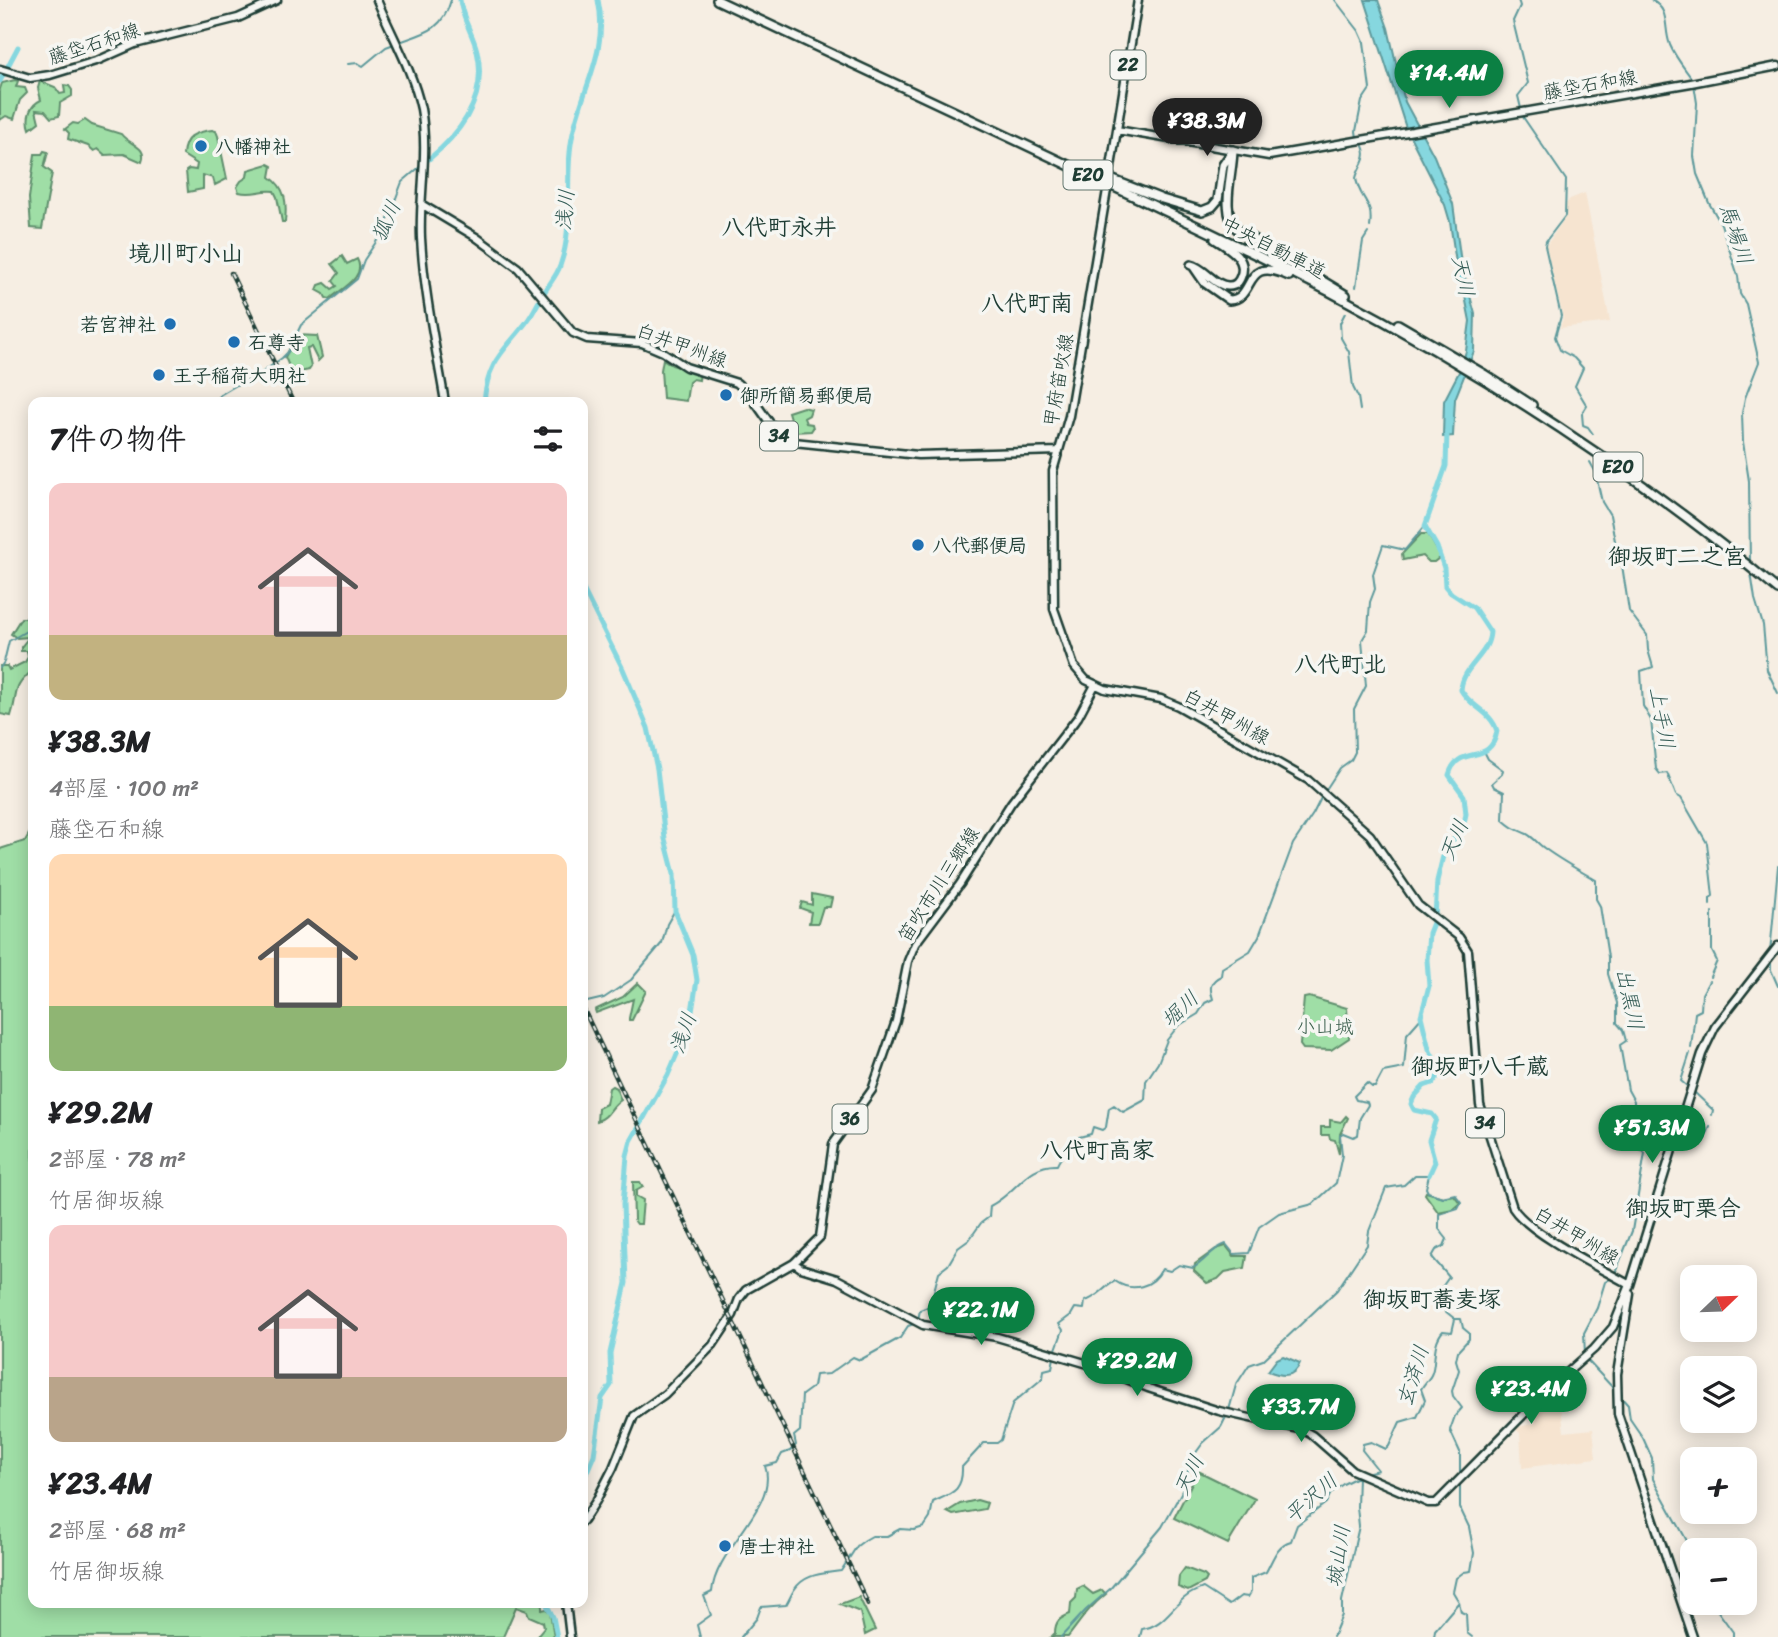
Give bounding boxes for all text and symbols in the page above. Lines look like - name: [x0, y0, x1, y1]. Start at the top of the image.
- street label: 藤垈石和線: [44, 13, 144, 74]
- pin: ¥14.4M: [1392, 50, 1506, 110]
- road number: 22: [1110, 51, 1146, 80]
- text: ¥14.4M: [1410, 52, 1488, 93]
- street label: 藤垈石和線: [1540, 60, 1640, 109]
- pin: ¥38.3M: [1150, 99, 1264, 158]
- text: ¥38.3M: [1168, 100, 1246, 141]
- place label: 八幡神社: [215, 130, 291, 163]
- marker: 八幡神社: [193, 138, 209, 154]
- road number: E20: [1064, 160, 1112, 190]
- water label: 浅川: [544, 187, 586, 233]
- water label: 狐川: [360, 194, 412, 248]
- water label: 馬場川: [1708, 198, 1764, 270]
- district label: 八代町永井: [722, 207, 837, 248]
- street label: 中央自動車道: [1215, 207, 1332, 288]
- district label: 境川町小山: [129, 233, 244, 274]
- water label: 天川: [1440, 252, 1486, 300]
- district label: 八代町南: [981, 283, 1073, 324]
- place label: 若宮神社: [80, 308, 156, 341]
- street label: 白井甲州線: [632, 314, 732, 377]
- marker: 若宮神社: [162, 316, 178, 332]
- place label: 石尊寺: [248, 326, 305, 359]
- street label: 甲府笛吹線: [1034, 330, 1083, 430]
- marker: 石尊寺: [226, 334, 242, 350]
- place label: 王子稲荷大明社: [173, 359, 306, 392]
- marker: 王子稲荷大明社: [151, 367, 167, 383]
- place label: 御所簡易郵便局: [740, 379, 873, 412]
- marker: 御所簡易郵便局: [718, 387, 734, 403]
- text: 7件の物件: [49, 412, 186, 466]
- icon: filters: [529, 420, 567, 458]
- road number: 34: [760, 422, 798, 450]
- road number: E20: [1594, 452, 1642, 481]
- icon: home: [245, 529, 371, 655]
- place label: 八代郵便局: [932, 529, 1027, 562]
- district label: 御坂町二之宮: [1608, 536, 1746, 577]
- marker: 八代郵便局: [910, 537, 926, 553]
- district label: 八代町北: [1294, 644, 1386, 685]
- street label: 白井甲州線: [1177, 679, 1276, 754]
- water label: 上手川: [1638, 684, 1686, 752]
- text: ¥38.3M: [49, 714, 150, 768]
- text: 4部屋 · 100 m²: [49, 768, 199, 809]
- text: 藤垈石和線: [49, 809, 164, 850]
- water label: 天川: [1428, 813, 1480, 867]
- street label: 笛吹市川三郷線: [888, 820, 988, 949]
- icon: home: [245, 900, 371, 1026]
- water label: 出黒川: [1605, 964, 1655, 1034]
- water label: 堀川: [1152, 981, 1208, 1037]
- water label: 浅川: [658, 1007, 708, 1059]
- park label: 小山城: [1296, 1010, 1354, 1043]
- district label: 御坂町八千蔵: [1411, 1046, 1549, 1087]
- text: ¥29.2M: [49, 1085, 152, 1139]
- road number: 36: [832, 1104, 868, 1134]
- pin: ¥51.3M: [1595, 1106, 1709, 1165]
- text: ¥51.3M: [1614, 1107, 1690, 1148]
- road number: 34: [1466, 1108, 1504, 1138]
- district label: 八代町高家: [1040, 1130, 1155, 1171]
- text: 2部屋 · 78 m²: [49, 1139, 186, 1180]
- text: 竹居御坂線: [49, 1180, 164, 1221]
- district label: 御坂町栗合: [1626, 1188, 1741, 1229]
- street label: 白井甲州線: [1528, 1197, 1626, 1274]
- north arrow: [1680, 1265, 1757, 1342]
- map controls: [1680, 1265, 1757, 1615]
- icon: home: [245, 1271, 371, 1397]
- district label: 御坂町蕎麦塚: [1363, 1279, 1501, 1320]
- pin: ¥22.1M: [924, 1288, 1038, 1347]
- text: ¥22.1M: [944, 1289, 1018, 1330]
- pin: ¥29.2M: [1080, 1338, 1194, 1398]
- text: ¥29.2M: [1097, 1340, 1177, 1381]
- water label: 玄済川: [1386, 1340, 1440, 1412]
- button: layers: [1680, 1356, 1757, 1433]
- pin: ¥23.4M: [1474, 1366, 1588, 1426]
- text: ¥23.4M: [1492, 1368, 1570, 1409]
- pin: ¥33.7M: [1244, 1384, 1358, 1444]
- text: ¥33.7M: [1263, 1386, 1339, 1427]
- button: +: [1680, 1447, 1757, 1524]
- water label: 天川: [1163, 1448, 1215, 1502]
- text: ¥23.4M: [49, 1456, 152, 1510]
- water label: 平沢川: [1275, 1463, 1347, 1533]
- text: 2部屋 · 68 m²: [49, 1510, 186, 1551]
- water label: 城山川: [1314, 1522, 1362, 1590]
- place label: 唐士神社: [739, 1530, 815, 1563]
- marker: 唐士神社: [717, 1538, 733, 1554]
- button: −: [1680, 1538, 1757, 1615]
- text: 竹居御坂線: [49, 1551, 164, 1592]

